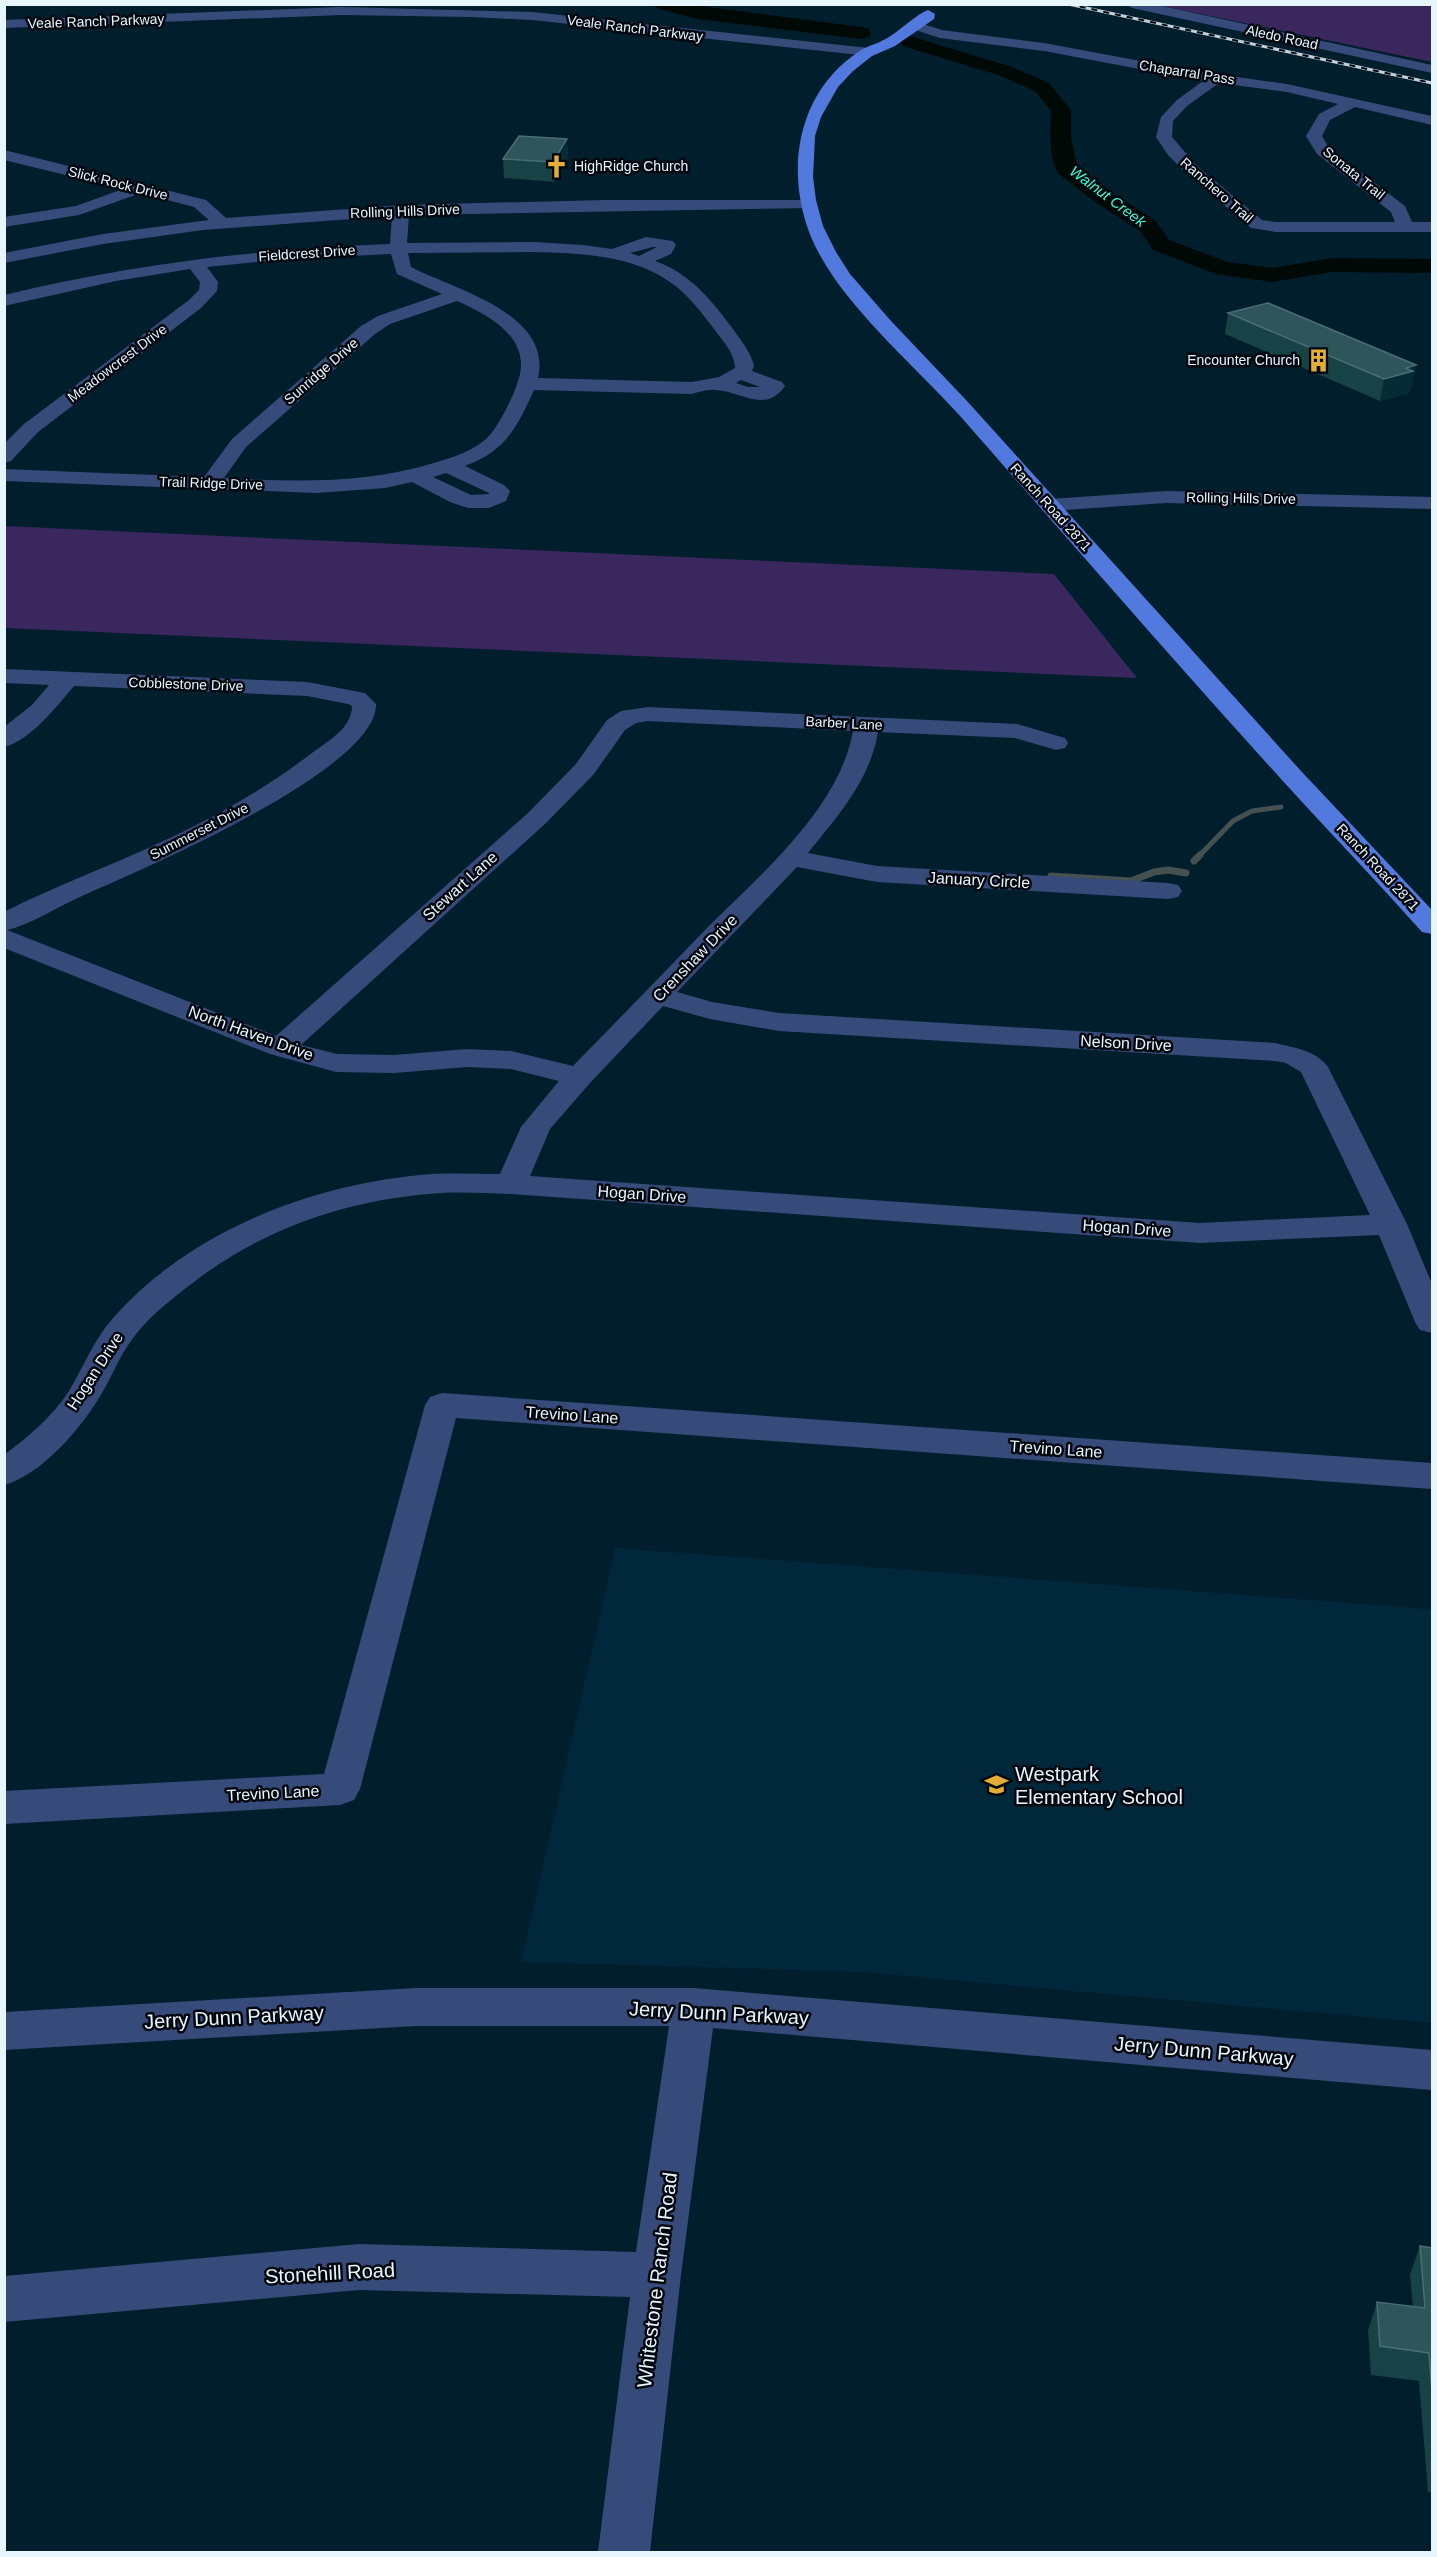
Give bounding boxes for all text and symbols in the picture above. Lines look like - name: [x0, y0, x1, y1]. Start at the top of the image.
- street label: Veale Ranch Parkway: [27, 11, 165, 31]
- street label: Veale Ranch Parkway: [566, 12, 704, 44]
- street label: Aledo Road: [1245, 22, 1319, 52]
- street label: Chaparral Pass: [1138, 57, 1236, 87]
- street label: Sonata Trail: [1320, 143, 1388, 203]
- church icon: HighRidge Church: [543, 153, 569, 179]
- street label: Ranchero Trail: [1177, 154, 1257, 226]
- place label: HighRidge Church: [574, 158, 688, 174]
- water label: Walnut Creek: [1067, 162, 1150, 231]
- street label: Slick Rock Drive: [67, 163, 170, 203]
- street label: Rolling Hills Drive: [350, 201, 460, 221]
- street label: Fieldcrest Drive: [258, 242, 356, 264]
- street label: Meadowcrest Drive: [64, 320, 170, 405]
- street label: Sunridge Drive: [281, 334, 361, 407]
- building icon: Encounter Church: [1305, 347, 1331, 373]
- place label: Encounter Church: [1187, 352, 1300, 368]
- street label: Ranch Road 2871: [1007, 460, 1095, 554]
- street label: Trail Ridge Drive: [159, 473, 263, 493]
- street label: Rolling Hills Drive: [1186, 489, 1296, 507]
- street label: Cobblestone Drive: [128, 674, 244, 694]
- street label: Barber Lane: [805, 713, 883, 733]
- street label: Summerset Drive: [147, 799, 251, 863]
- street label: Ranch Road 2871: [1334, 820, 1422, 914]
- street label: Stewart Lane: [419, 848, 501, 924]
- street label: January Circle: [927, 869, 1031, 891]
- street label: Crenshaw Drive: [649, 911, 741, 1005]
- street label: North Haven Drive: [186, 1003, 316, 1064]
- street label: Nelson Drive: [1080, 1032, 1172, 1054]
- street label: Hogan Drive: [597, 1182, 687, 1206]
- street label: Hogan Drive: [1082, 1216, 1172, 1240]
- street label: Hogan Drive: [64, 1329, 126, 1413]
- street label: Trevino Lane: [525, 1403, 619, 1427]
- street label: Trevino Lane: [1009, 1437, 1103, 1461]
- place label: Westpark Elementary School: [1015, 1763, 1183, 1808]
- school or university icon: Westpark Elementary School: [984, 1772, 1010, 1798]
- street label: Trevino Lane: [226, 1782, 320, 1804]
- street label: Jerry Dunn Parkway: [629, 1997, 809, 2029]
- street label: Jerry Dunn Parkway: [144, 2001, 324, 2033]
- street label: Jerry Dunn Parkway: [1113, 2032, 1295, 2070]
- street label: Whitestone Ranch Road: [633, 2171, 681, 2389]
- street label: Stonehill Road: [264, 2259, 396, 2287]

